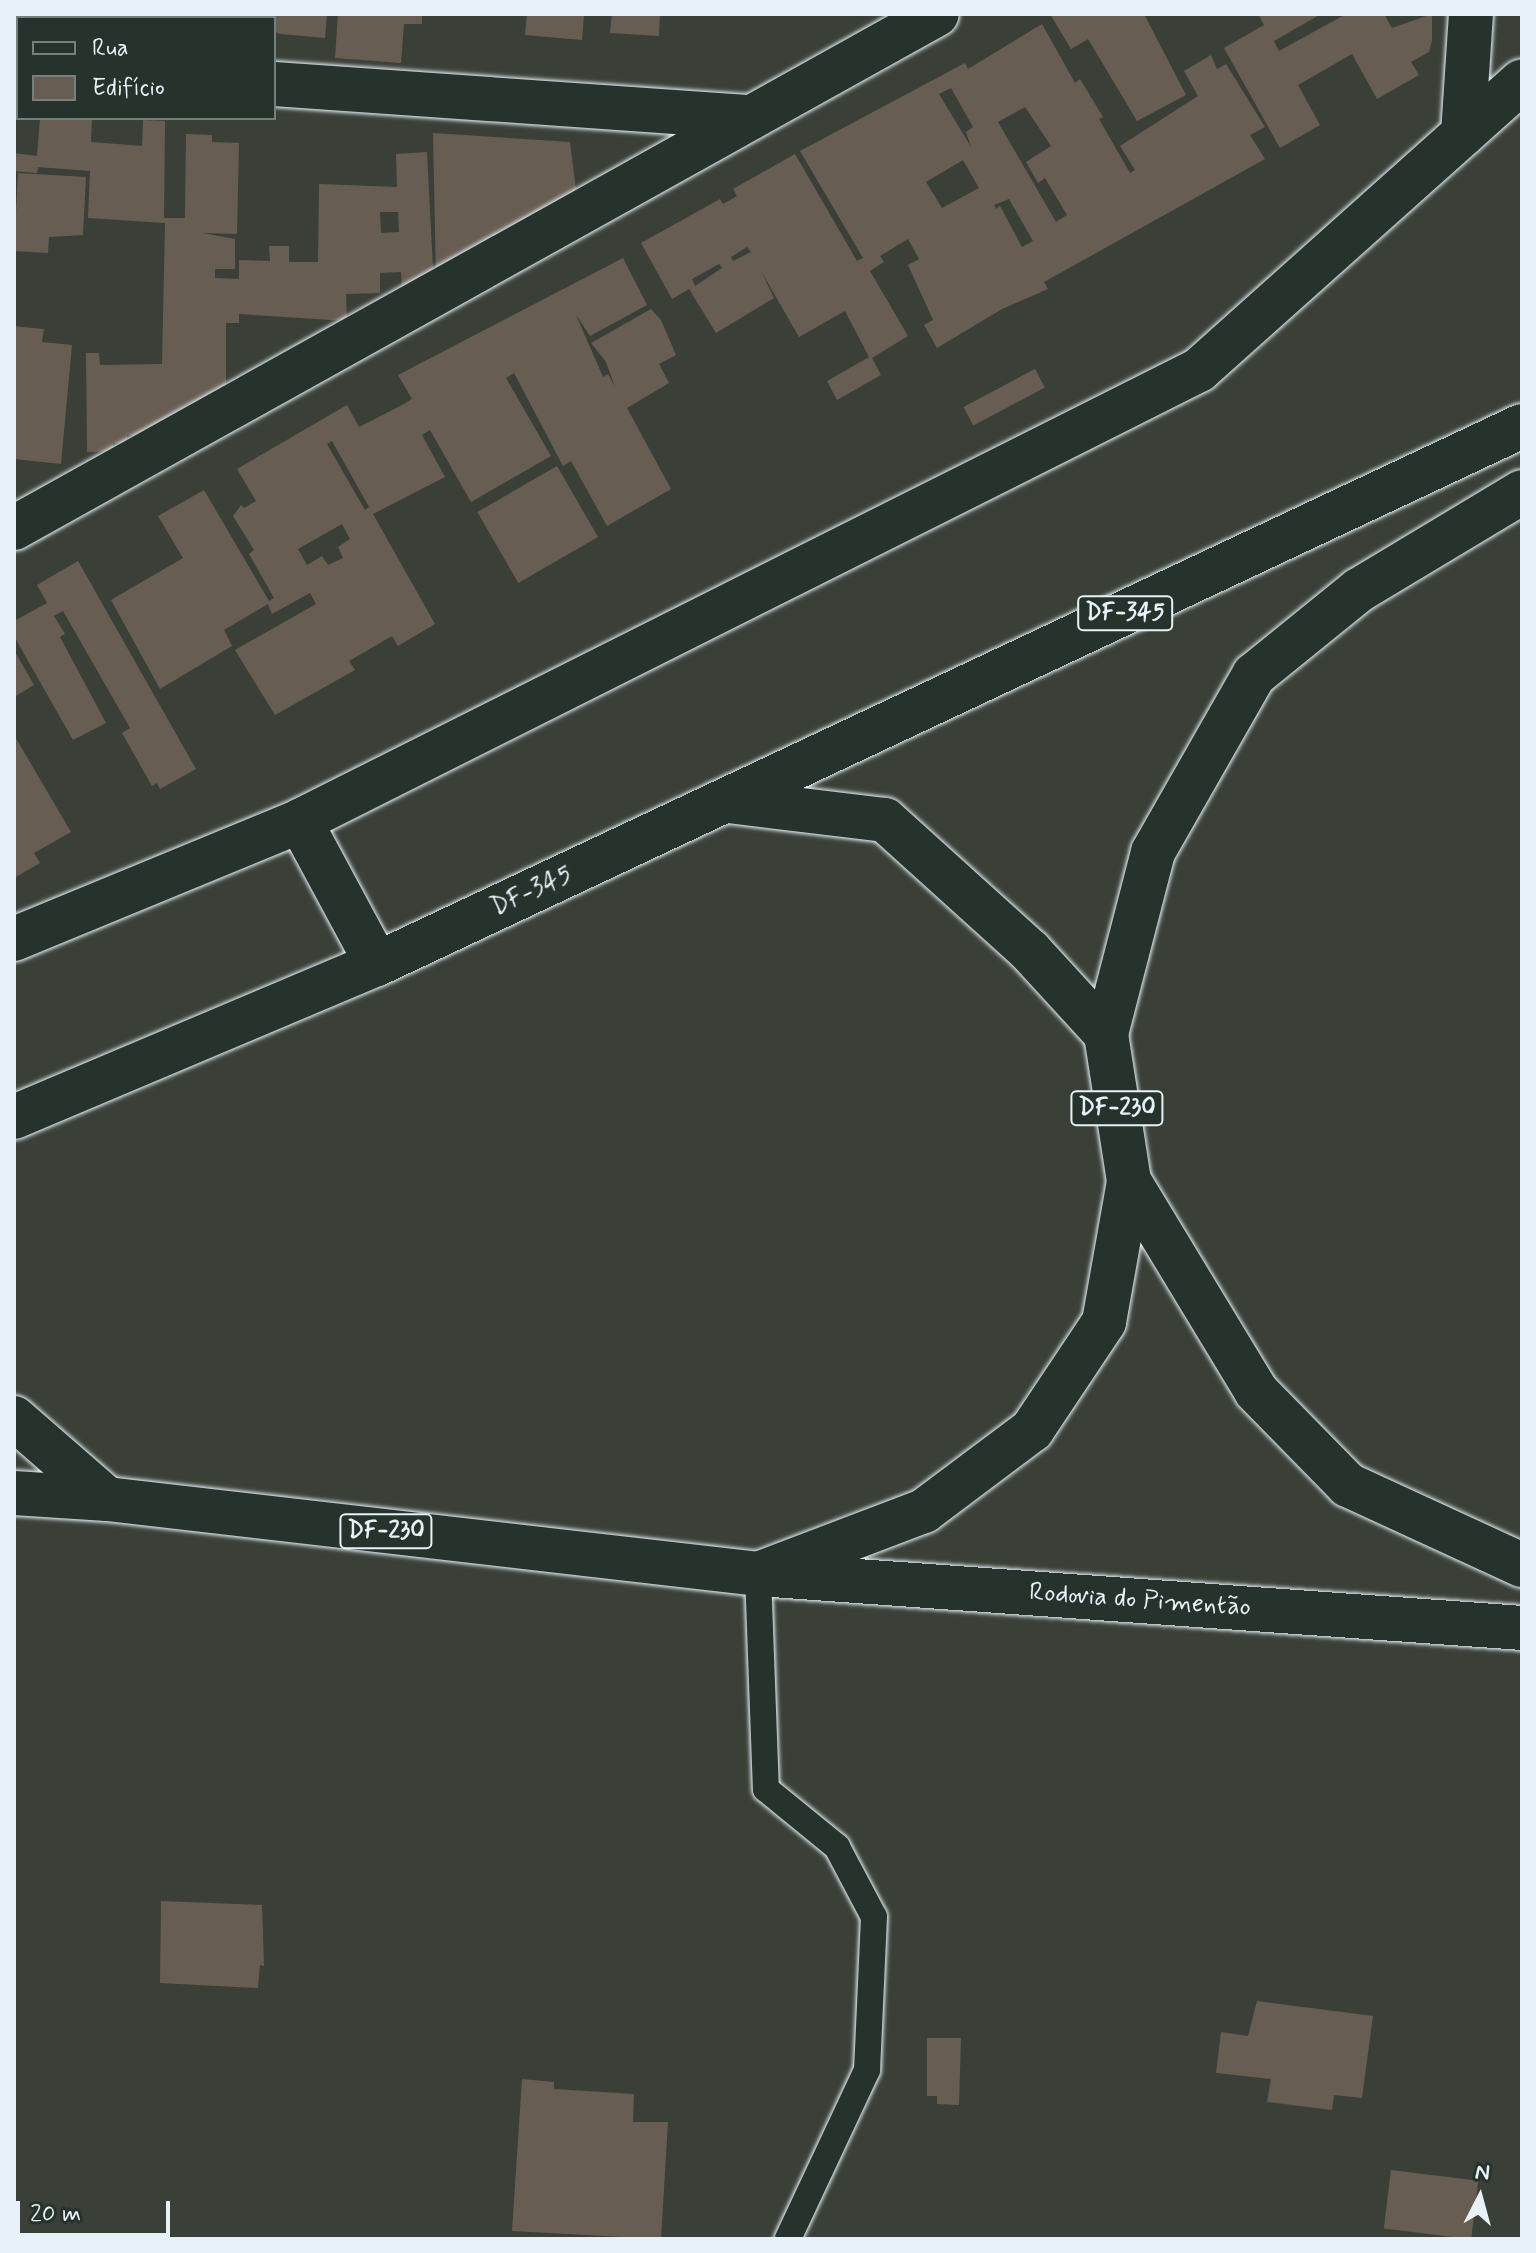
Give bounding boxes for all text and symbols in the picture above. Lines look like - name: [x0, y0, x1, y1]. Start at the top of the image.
- legend: [16, 16, 276, 120]
- text: Rua: [92, 33, 129, 64]
- text: Edifício: [92, 73, 165, 104]
- road number: DF-345: [1077, 593, 1173, 633]
- street label: DF-345: [486, 860, 578, 924]
- road number: DF-230: [1069, 1088, 1165, 1128]
- road number: DF-230: [338, 1511, 434, 1551]
- street label: Rodovia do Pimentão: [1023, 1577, 1257, 1625]
- north arrow: [1440, 2157, 1520, 2237]
- text: N: [1474, 2158, 1491, 2188]
- scale bar: [20, 2185, 174, 2235]
- text: 20 m: [30, 2199, 81, 2230]

